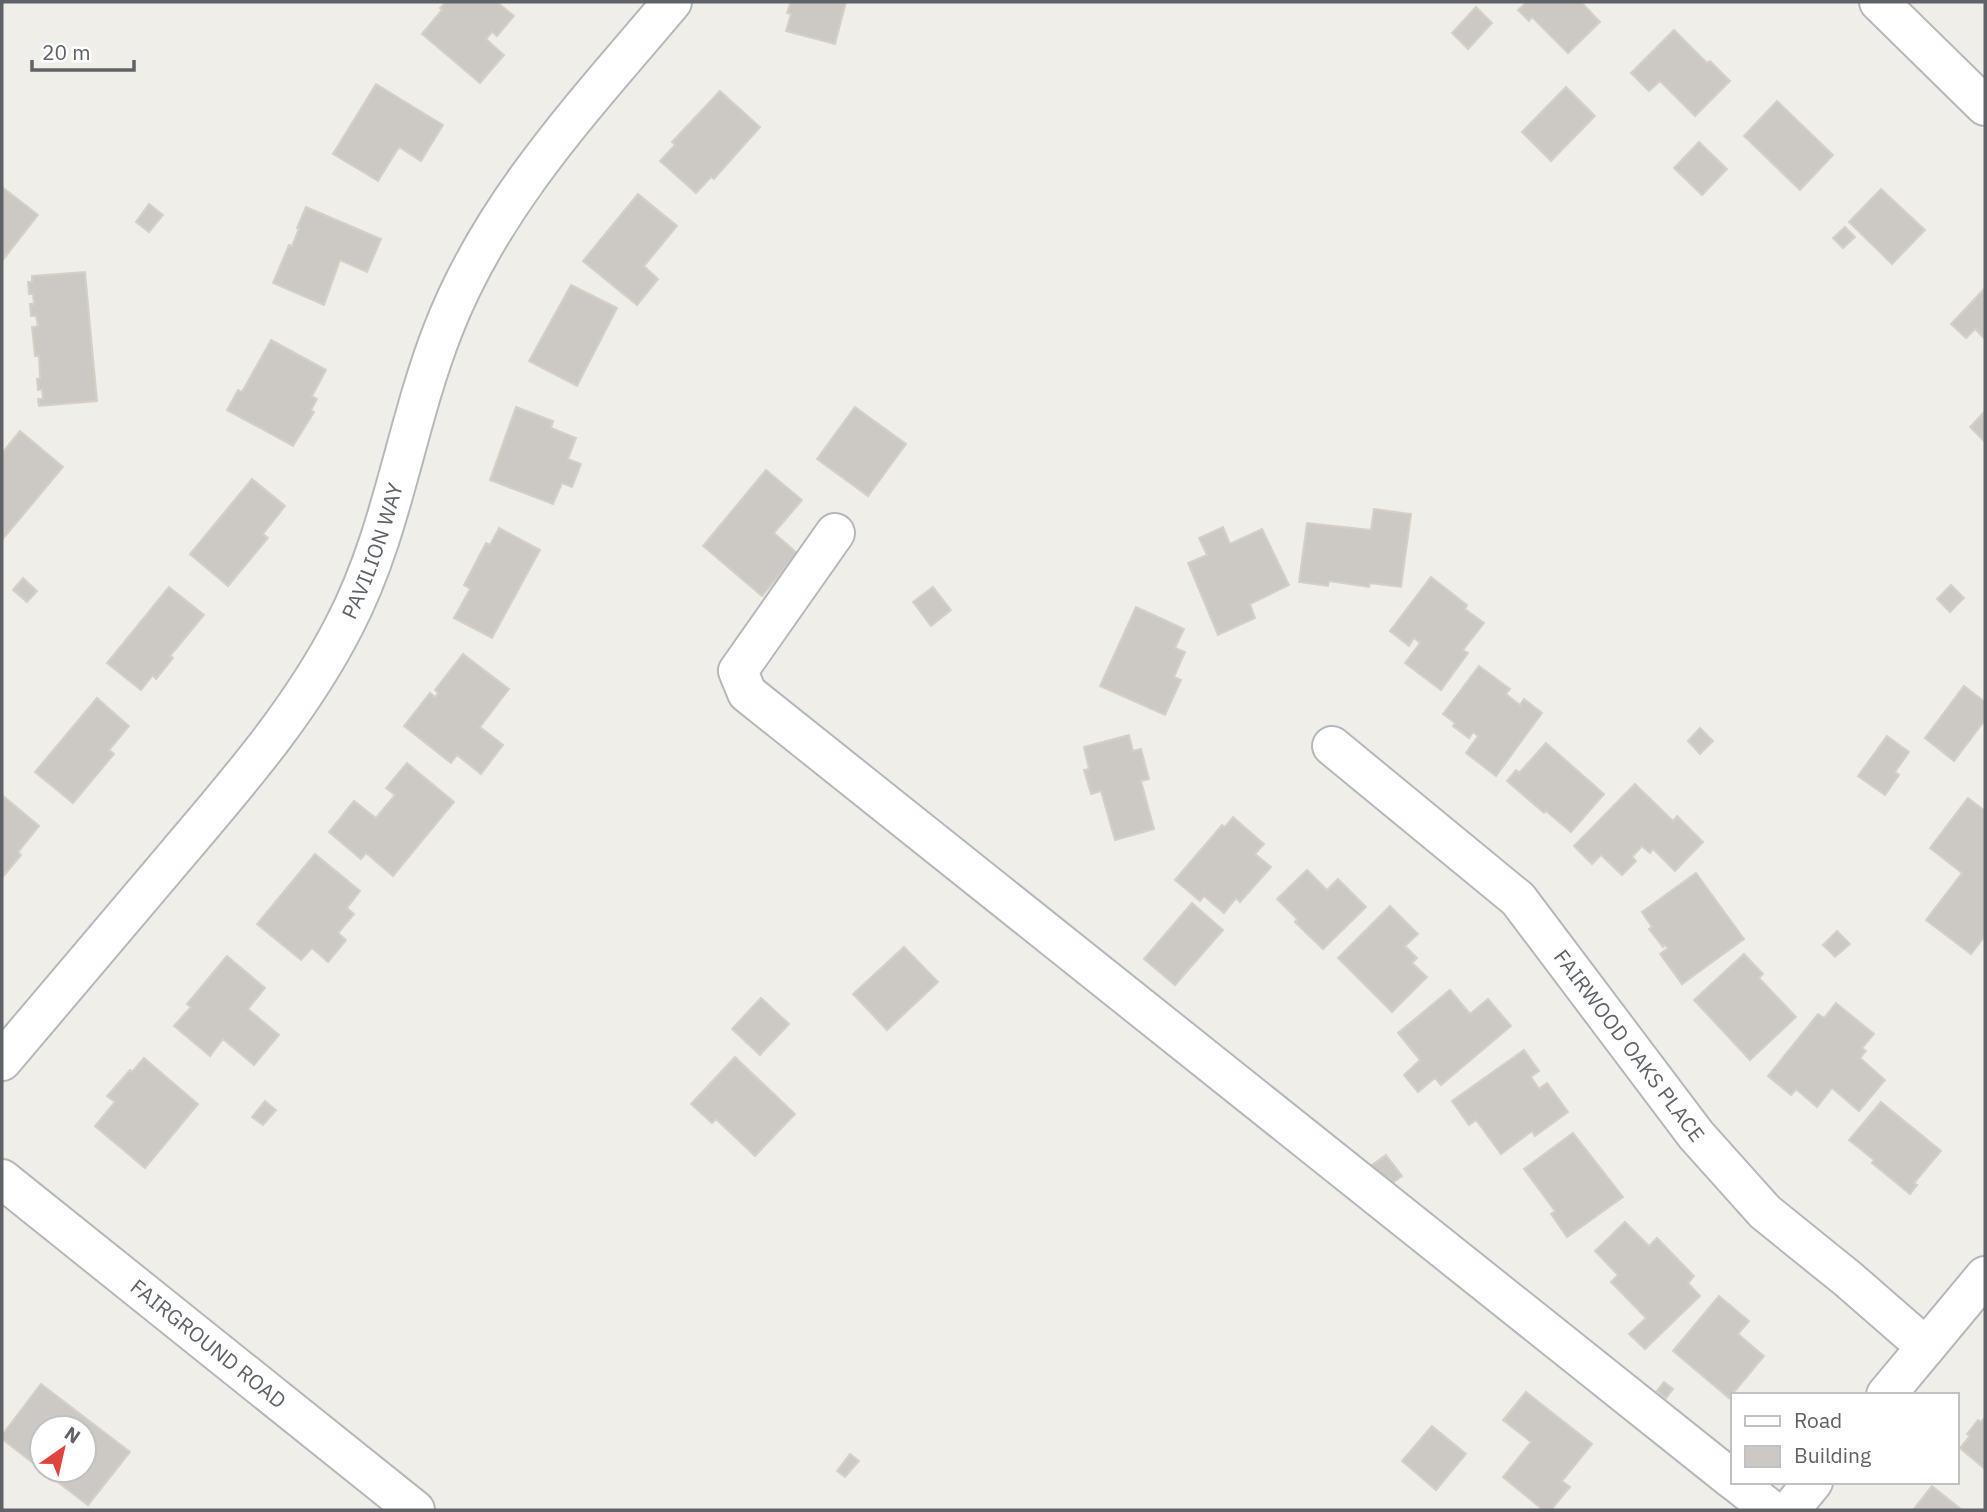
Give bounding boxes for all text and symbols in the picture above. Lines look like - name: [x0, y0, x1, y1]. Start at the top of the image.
- scale bar: [32, 28, 133, 72]
- text: 20 m: [42, 38, 91, 66]
- street label: PAVILION WAY: [335, 479, 409, 623]
- street label: FAIRWOOD OAKS PLACE: [1548, 944, 1711, 1147]
- street label: FAIRGROUND ROAD: [125, 1272, 292, 1414]
- legend: [1731, 1393, 1959, 1484]
- text: Road: [1794, 1406, 1842, 1434]
- north arrow: [28, 1414, 98, 1484]
- text: N: [60, 1421, 85, 1449]
- text: Building: [1794, 1441, 1871, 1469]

